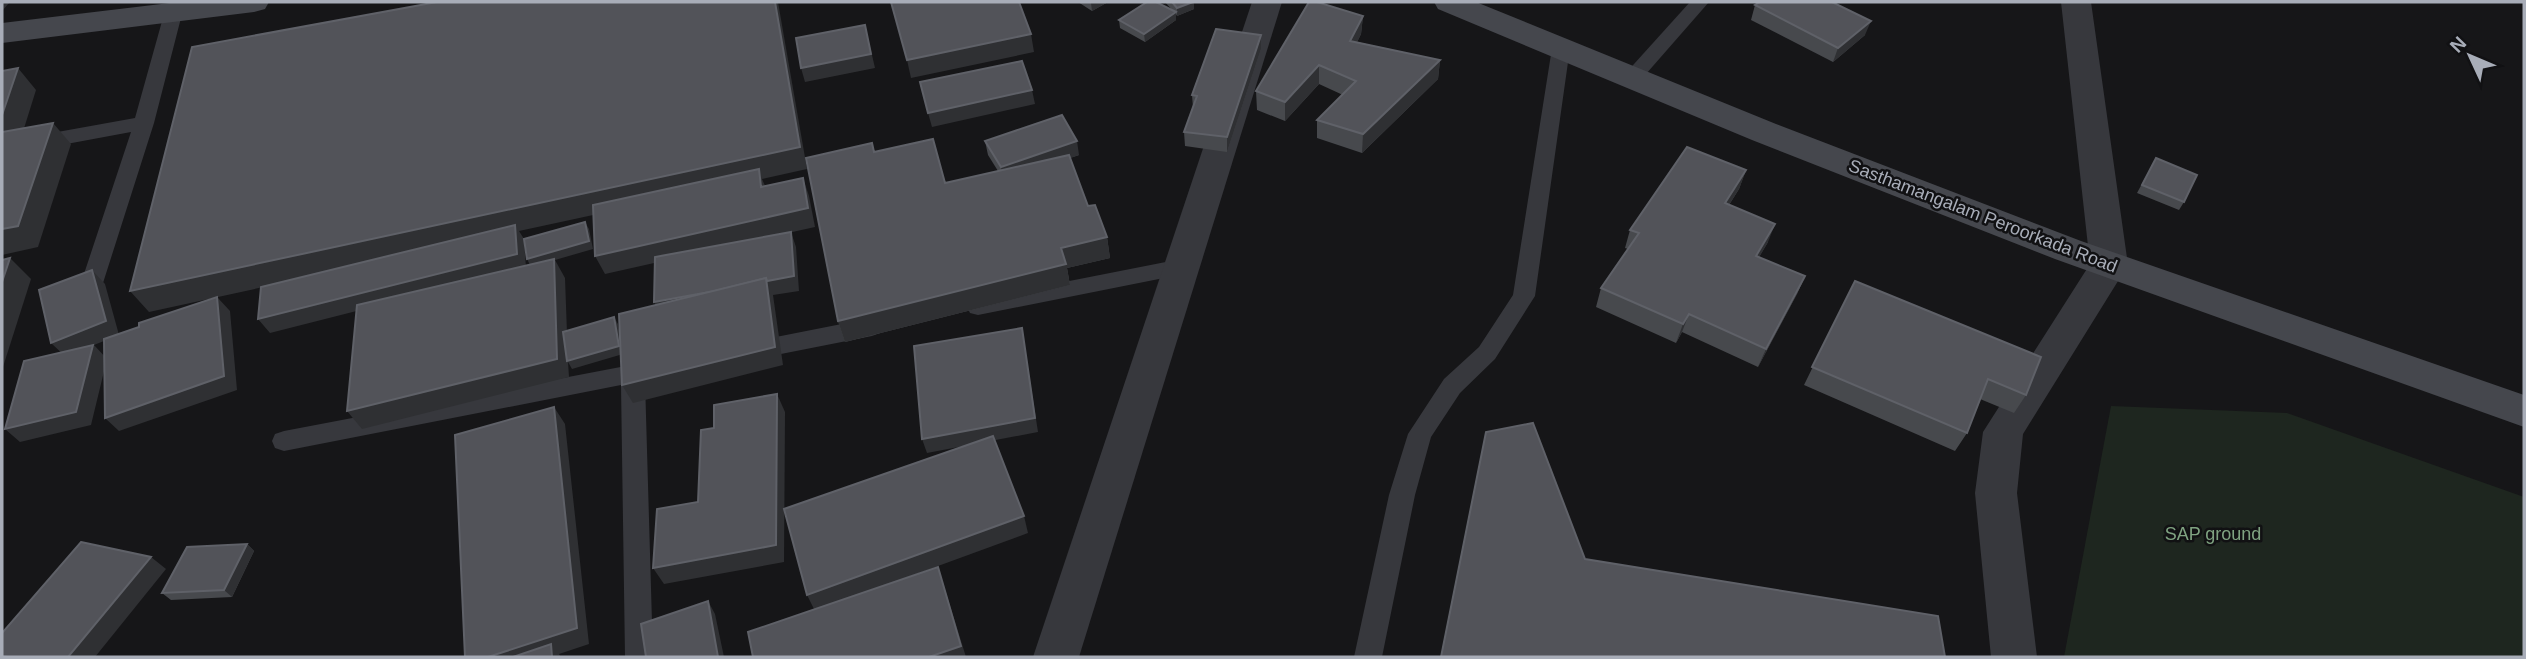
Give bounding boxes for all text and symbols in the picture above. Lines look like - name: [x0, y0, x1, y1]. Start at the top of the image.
- north arrow: [2435, 21, 2505, 91]
- text: N: [2446, 32, 2470, 57]
- street label: Sasthamangalam Peroorkada Road: [1846, 155, 2120, 277]
- park label: SAP ground: [2165, 524, 2261, 544]

